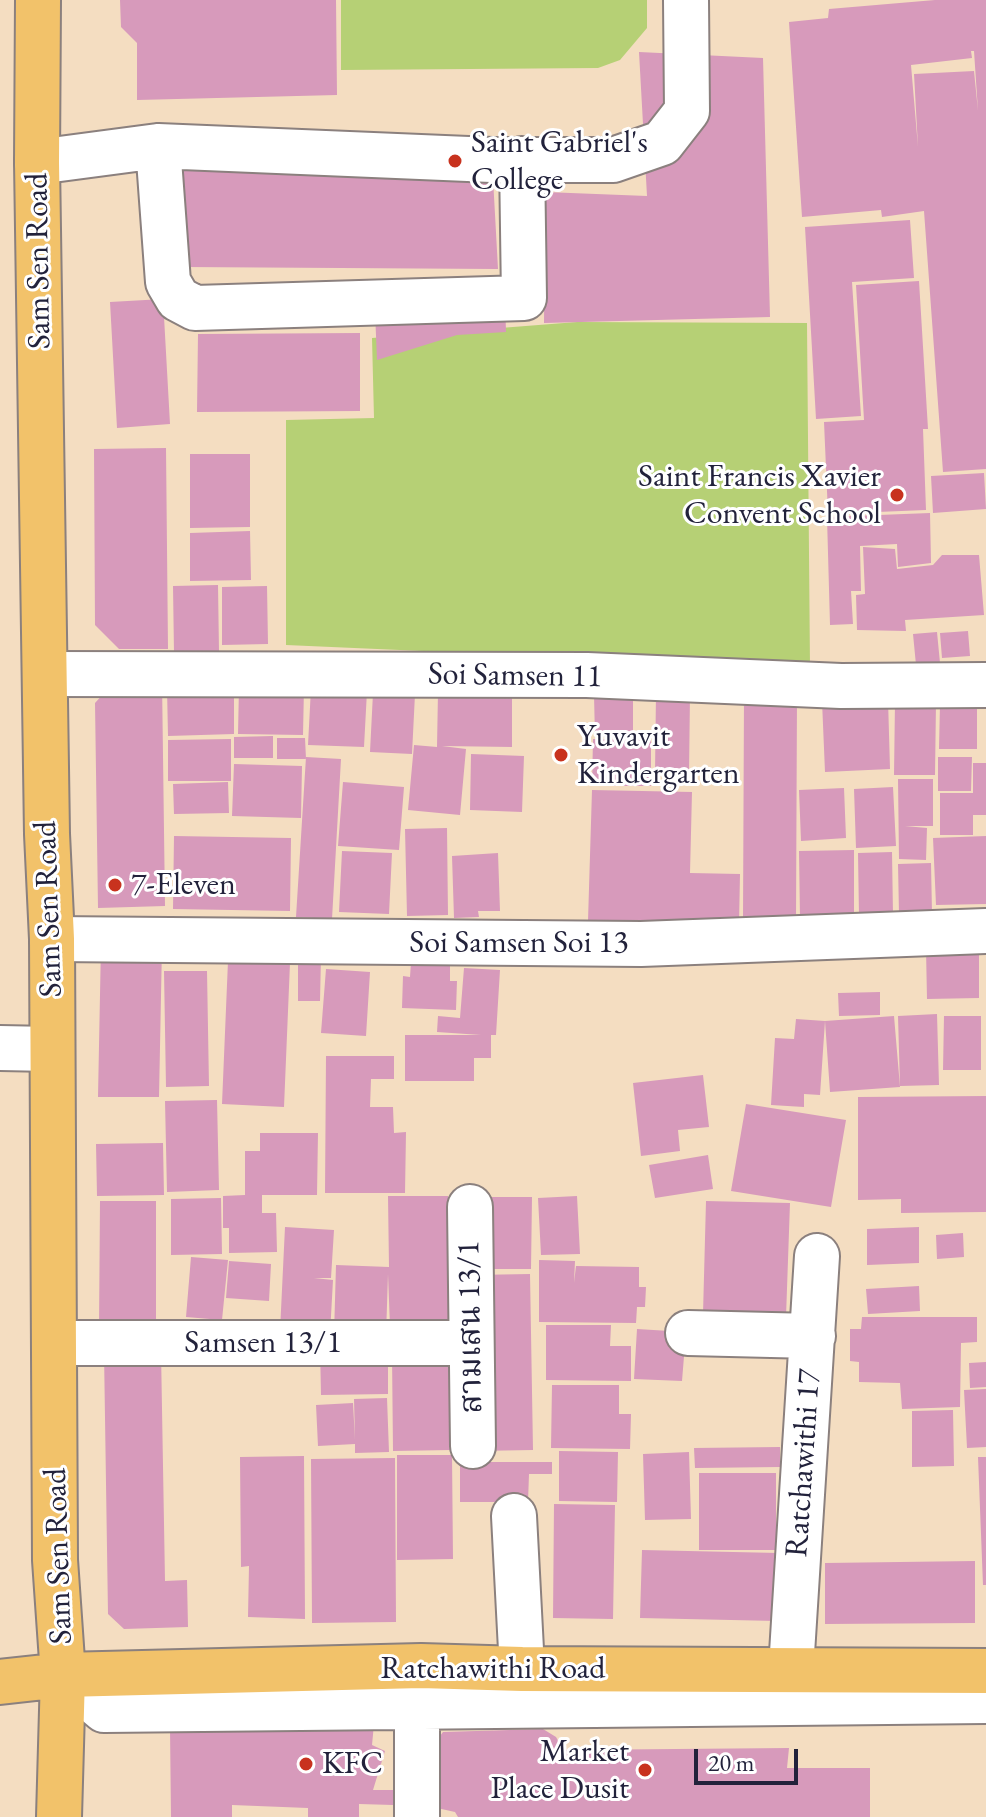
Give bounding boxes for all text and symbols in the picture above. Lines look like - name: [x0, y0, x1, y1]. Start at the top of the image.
- place label: Saint Gabriel's College: [471, 124, 648, 199]
- marker: Saint Gabriel's College: [446, 152, 464, 170]
- street label: Sam Sen Road: [18, 172, 60, 350]
- place label: Saint Francis Xavier Convent School: [638, 458, 881, 533]
- marker: Saint Francis Xavier Convent School: [888, 486, 906, 504]
- street label: Soi Samsen 11: [428, 655, 602, 697]
- place label: Yuvavit Kindergarten: [577, 718, 740, 793]
- marker: Yuvavit Kindergarten: [552, 746, 570, 764]
- street label: Sam Sen Road: [27, 820, 71, 998]
- place label: 7-Eleven: [131, 866, 236, 904]
- marker: 7-Eleven: [106, 876, 124, 894]
- street label: Soi Samsen Soi 13: [409, 924, 629, 962]
- street label: สามเสน 13/1: [450, 1240, 492, 1414]
- street label: Samsen 13/1: [184, 1324, 342, 1362]
- street label: Ratchawithi 17: [778, 1368, 830, 1558]
- street label: Sam Sen Road: [37, 1467, 81, 1645]
- street label: Ratchawithi Road: [381, 1650, 605, 1688]
- place label: Market Place Dusit: [490, 1733, 629, 1808]
- scale bar: [698, 1733, 802, 1783]
- place label: KFC: [322, 1745, 383, 1783]
- text: 20 m: [708, 1747, 755, 1778]
- marker: KFC: [297, 1755, 315, 1773]
- marker: Market Place Dusit: [636, 1761, 654, 1779]

